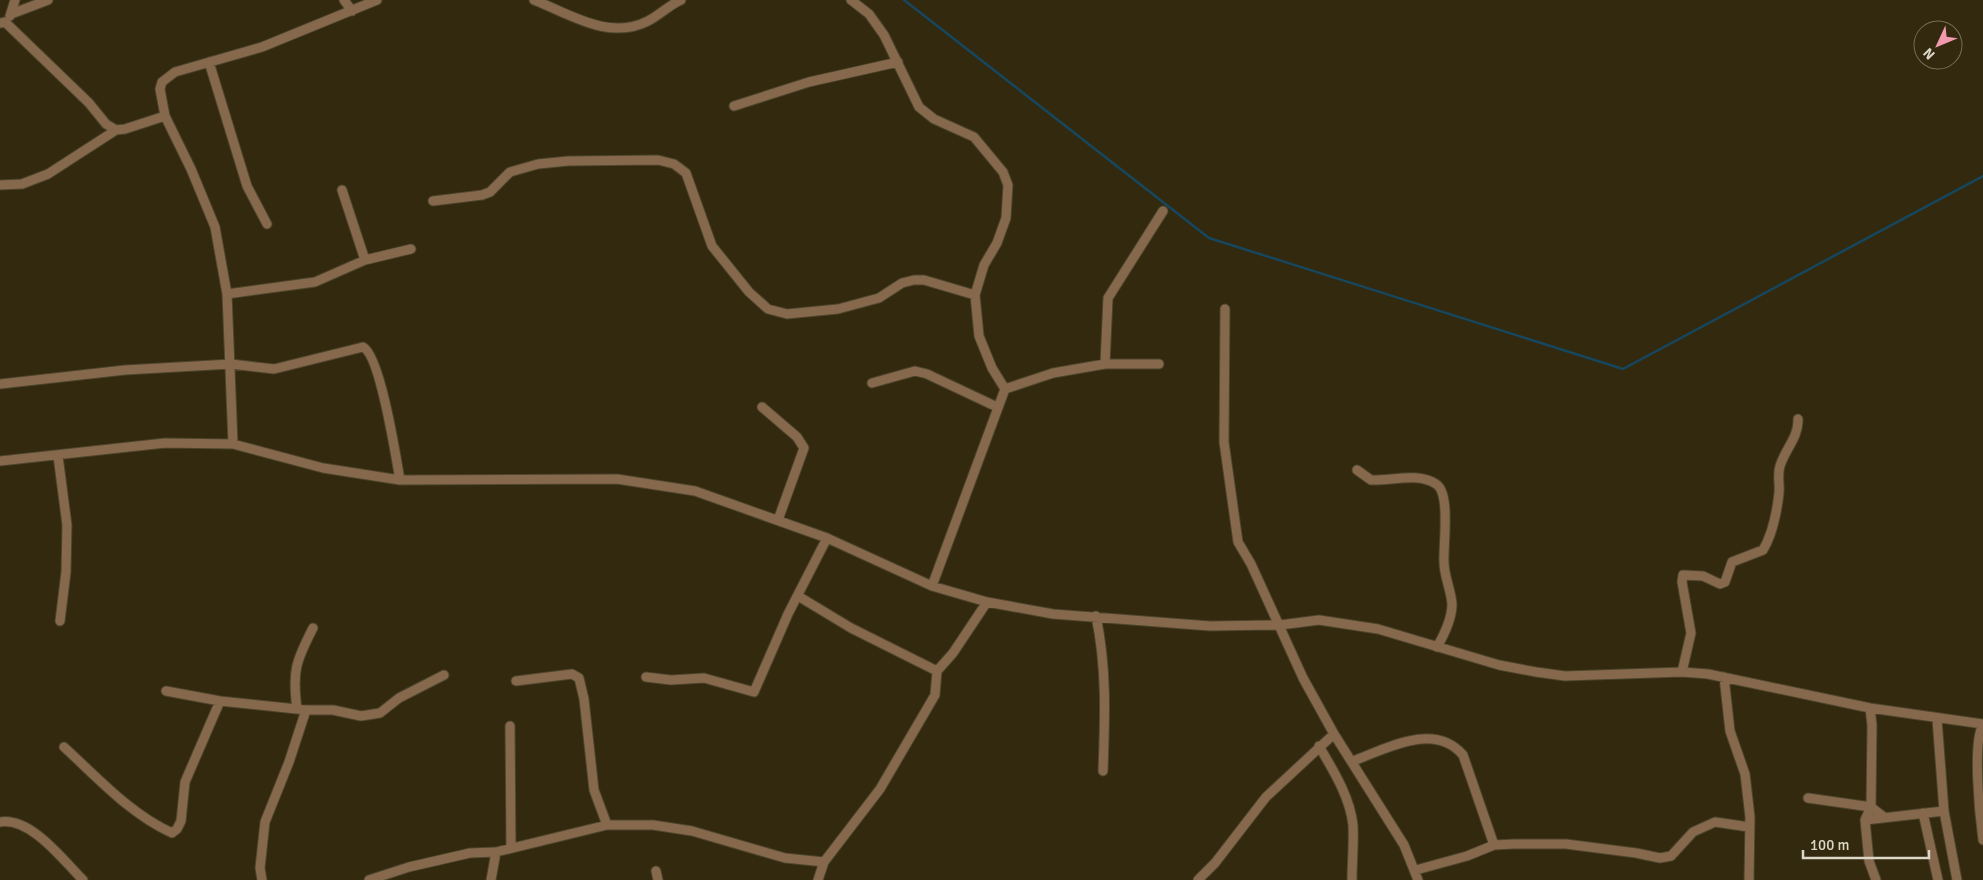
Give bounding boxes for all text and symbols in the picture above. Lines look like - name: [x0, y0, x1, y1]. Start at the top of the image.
- north arrow: [1913, 20, 1963, 70]
- text: N: [1920, 44, 1939, 63]
- scale bar: [1803, 828, 1929, 860]
- text: 100 m: [1810, 836, 1850, 854]

